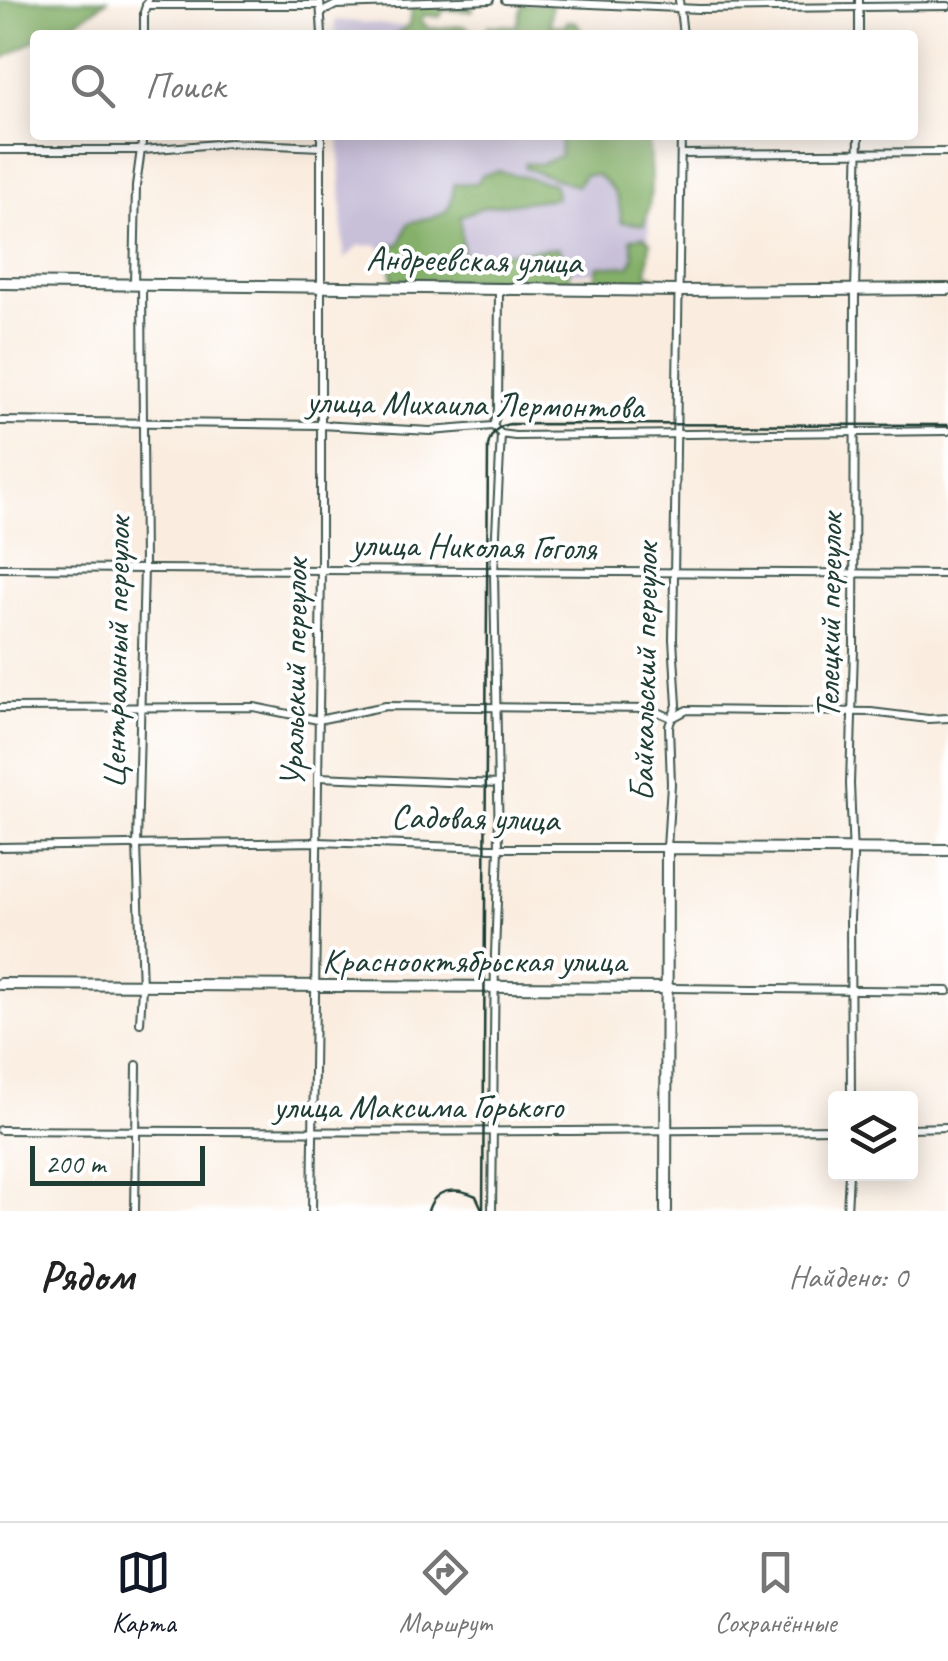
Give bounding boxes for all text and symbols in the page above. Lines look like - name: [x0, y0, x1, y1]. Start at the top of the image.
- search box: [30, 30, 918, 140]
- icon: search: [65, 58, 120, 113]
- text: Поиск: [145, 62, 225, 109]
- street label: Андреевская улица: [366, 236, 585, 284]
- street label: улица Михаила Лермонтова: [304, 379, 646, 429]
- street label: Телецкий переулок: [805, 510, 853, 719]
- street label: Центральный переулок: [91, 513, 141, 789]
- street label: улица Николая Гоголя: [349, 521, 598, 571]
- street label: Байкальский переулок: [619, 539, 669, 802]
- street label: Уральский переулок: [270, 555, 319, 788]
- street label: Садовая улица: [391, 794, 562, 842]
- street label: Краснооктябрьская улица: [322, 938, 629, 983]
- street label: улица Максима Горького: [271, 1084, 565, 1129]
- map controls: [828, 1091, 918, 1181]
- button: layers: [828, 1091, 918, 1181]
- scale bar: [30, 1141, 205, 1186]
- text: 200 m: [45, 1146, 105, 1181]
- text: Рядом: [40, 1250, 134, 1303]
- text: Найдено: 0: [789, 1256, 908, 1297]
- tab: Карта: [112, 1545, 176, 1640]
- tab: Маршрут: [399, 1545, 491, 1640]
- tab: Сохранённые: [715, 1545, 836, 1640]

